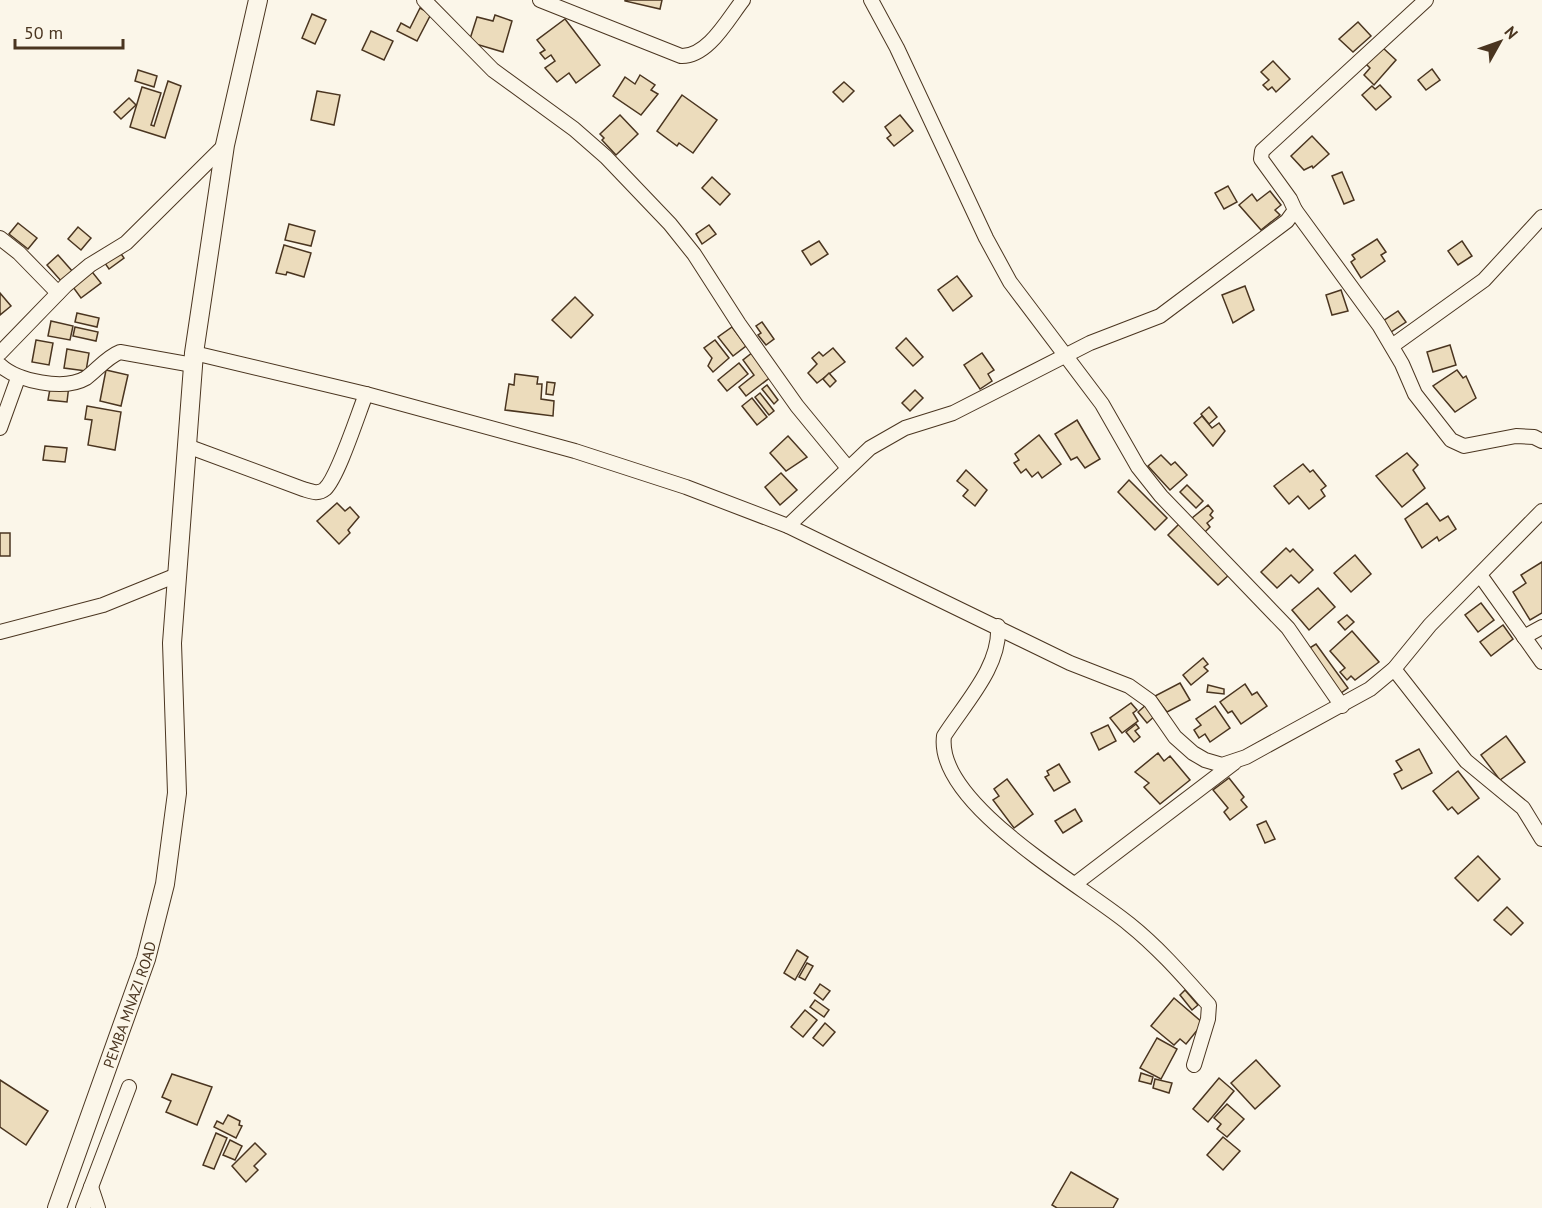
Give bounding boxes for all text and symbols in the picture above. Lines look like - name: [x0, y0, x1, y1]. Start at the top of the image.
- scale bar: [15, 12, 123, 50]
- north arrow: [1470, 12, 1530, 72]
- text: 50 m: [24, 21, 63, 44]
- text: N: [1500, 22, 1523, 43]
- street label: PEMBA MNAZI ROAD: [98, 939, 160, 1070]

